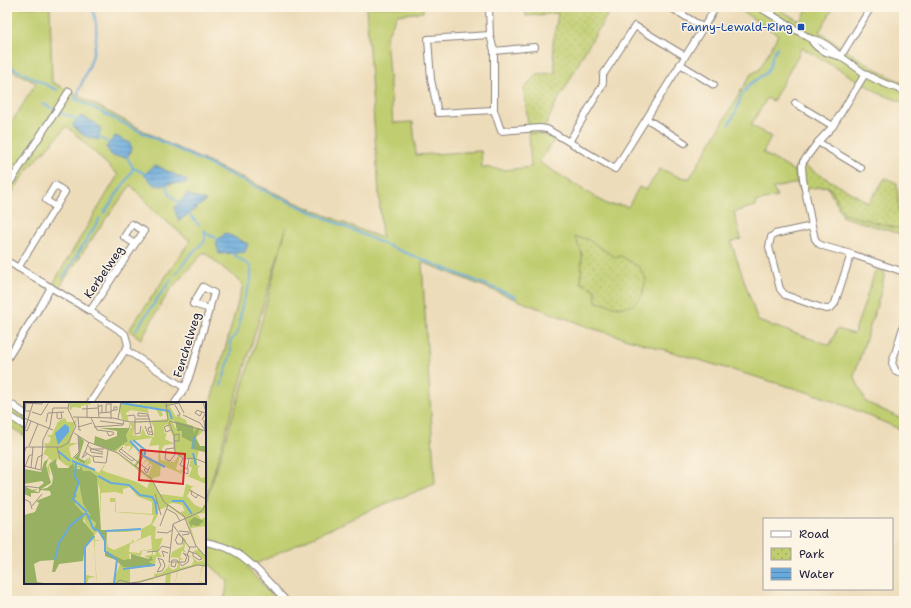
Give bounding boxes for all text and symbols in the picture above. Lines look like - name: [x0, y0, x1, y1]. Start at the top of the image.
- place label: Fanny-Lewald-Ring: [681, 19, 793, 35]
- marker: Fanny-Lewald-Ring: [796, 22, 806, 32]
- street label: Kerbelweg: [80, 242, 128, 302]
- street label: Fenchelweg: [169, 310, 205, 380]
- inset map: [24, 402, 206, 584]
- legend: [763, 518, 893, 590]
- text: Road: [799, 526, 830, 542]
- text: Park: [799, 546, 825, 562]
- text: Water: [799, 566, 835, 582]

